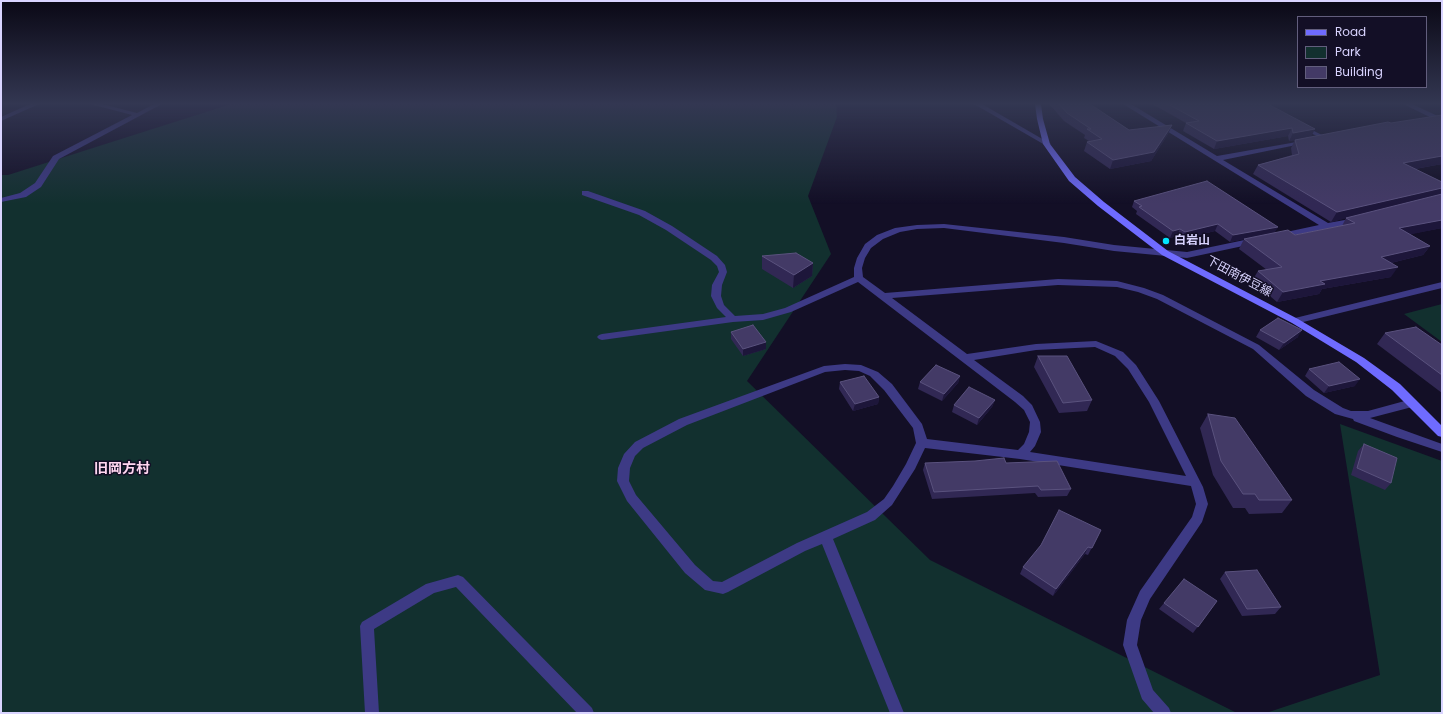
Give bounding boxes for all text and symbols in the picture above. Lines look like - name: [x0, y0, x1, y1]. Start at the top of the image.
- legend: [1297, 16, 1427, 88]
- text: Road: [1335, 23, 1366, 40]
- text: Park: [1335, 43, 1361, 60]
- text: Building: [1335, 63, 1383, 80]
- place label: 白岩山: [1174, 234, 1210, 248]
- marker: 白岩山: [1161, 236, 1171, 246]
- street label: 下田南伊豆線: [1204, 254, 1274, 300]
- district label: 旧岡方村: [94, 461, 150, 477]

